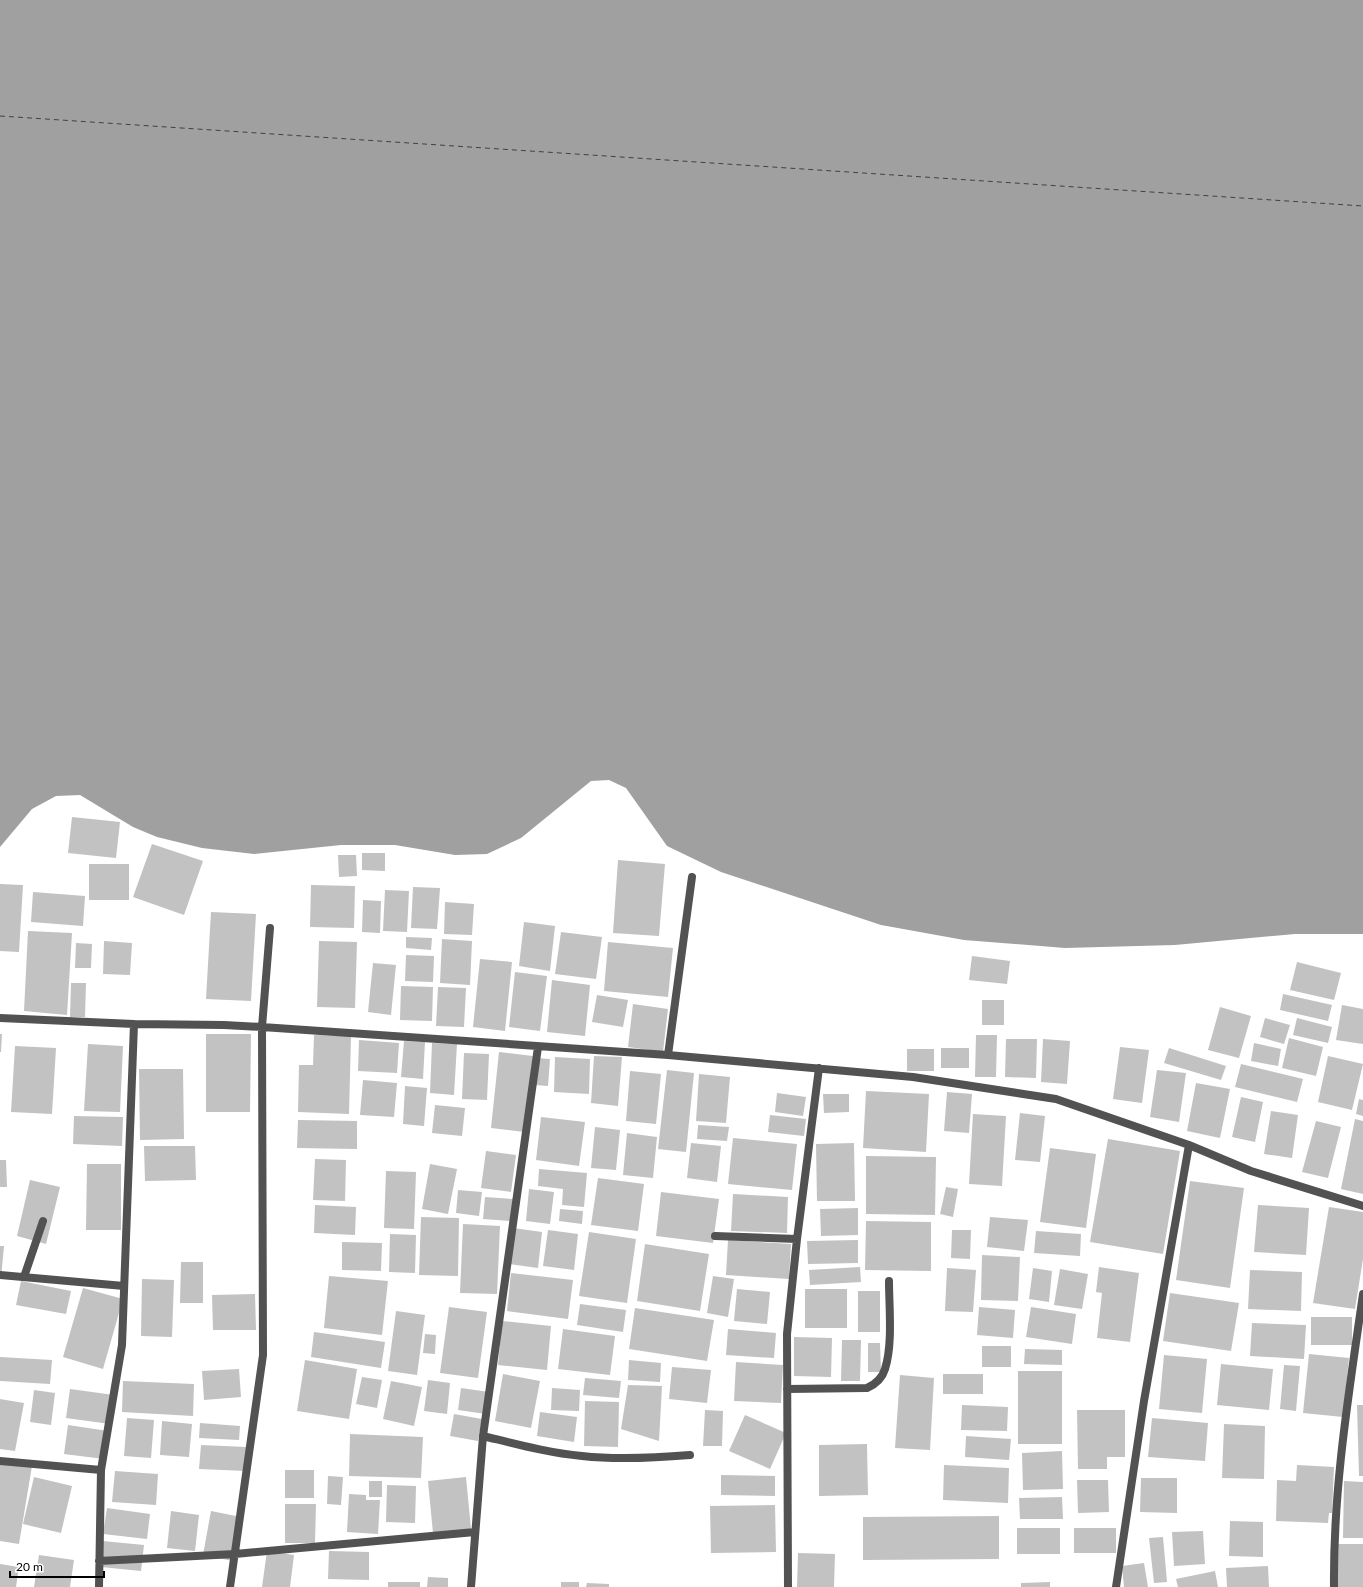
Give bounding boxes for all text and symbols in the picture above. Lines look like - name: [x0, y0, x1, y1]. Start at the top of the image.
- scale bar: [10, 1553, 104, 1579]
- text: 20 m: [16, 1559, 43, 1574]

